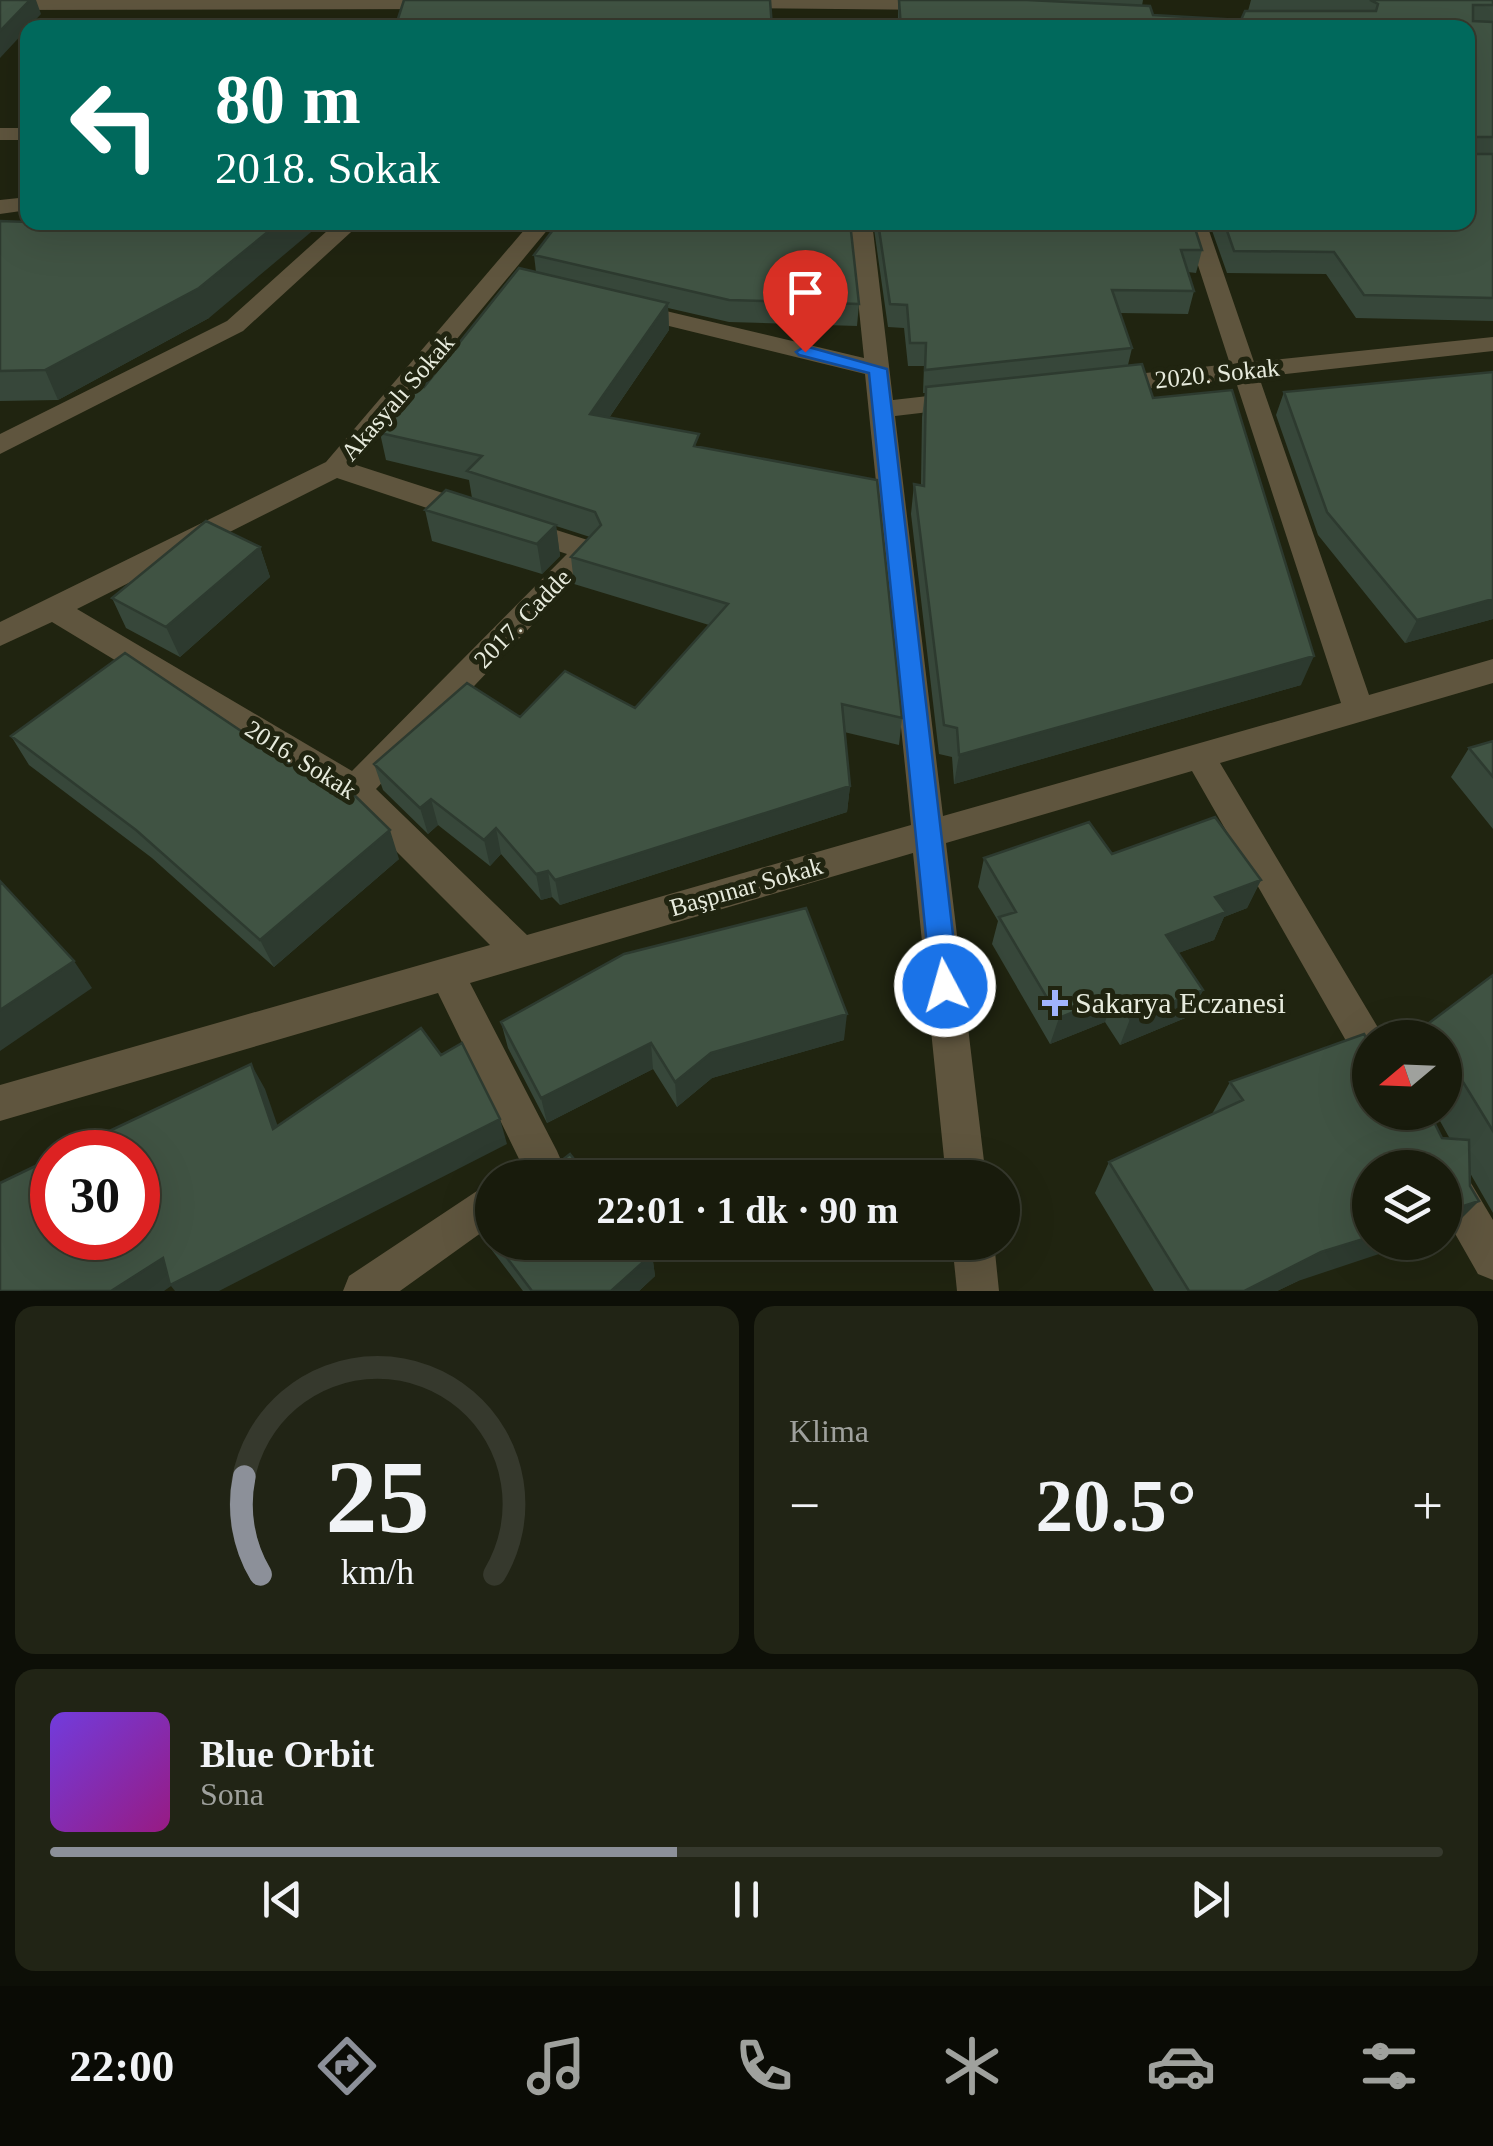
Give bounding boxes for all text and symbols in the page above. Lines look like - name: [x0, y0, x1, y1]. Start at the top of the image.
- icon: left: [50, 60, 180, 190]
- text: 80 m: [215, 61, 361, 138]
- text: 2018. Sokak: [215, 143, 440, 193]
- pin: [763, 250, 848, 353]
- icon: arrive: [778, 265, 833, 320]
- street label: Akasyalı Sokak: [335, 329, 460, 466]
- street label: 2020. Sokak: [1153, 353, 1281, 393]
- street label: 2017. Cadde: [469, 564, 576, 673]
- street label: 2016. Sokak: [241, 715, 361, 804]
- street label: Başpınar Sokak: [667, 852, 826, 921]
- position arrow: [893, 934, 997, 1038]
- place label: Sakarya Eczanesi: [1075, 986, 1286, 1019]
- marker: Sakarya Eczanesi: [1044, 992, 1066, 1014]
- north arrow: [1352, 1020, 1462, 1130]
- map controls: [1352, 1020, 1462, 1260]
- speed limit sign: 30: [30, 1130, 160, 1260]
- button: layers: [1352, 1150, 1462, 1260]
- text: 22:01 · 1 dk · 90 m: [597, 1189, 898, 1231]
- text: Klima: [789, 1413, 869, 1449]
- text: 25: [325, 1439, 429, 1554]
- text: 20.5°: [1035, 1464, 1197, 1547]
- text: −: [789, 1475, 820, 1536]
- text: +: [1412, 1475, 1443, 1536]
- text: km/h: [340, 1552, 414, 1592]
- text: Blue Orbit: [200, 1733, 374, 1775]
- text: Sona: [200, 1776, 264, 1812]
- icon: previous: [255, 1872, 310, 1927]
- icon: pause: [719, 1872, 774, 1927]
- icon: next: [1183, 1872, 1238, 1927]
- icon: directions: [312, 2031, 382, 2101]
- icon: music: [521, 2031, 591, 2101]
- icon: phone: [729, 2031, 799, 2101]
- icon: climate: [937, 2031, 1007, 2101]
- icon: car: [1146, 2031, 1216, 2101]
- icon: filters: [1354, 2031, 1424, 2101]
- text: 22:00: [69, 2041, 174, 2091]

